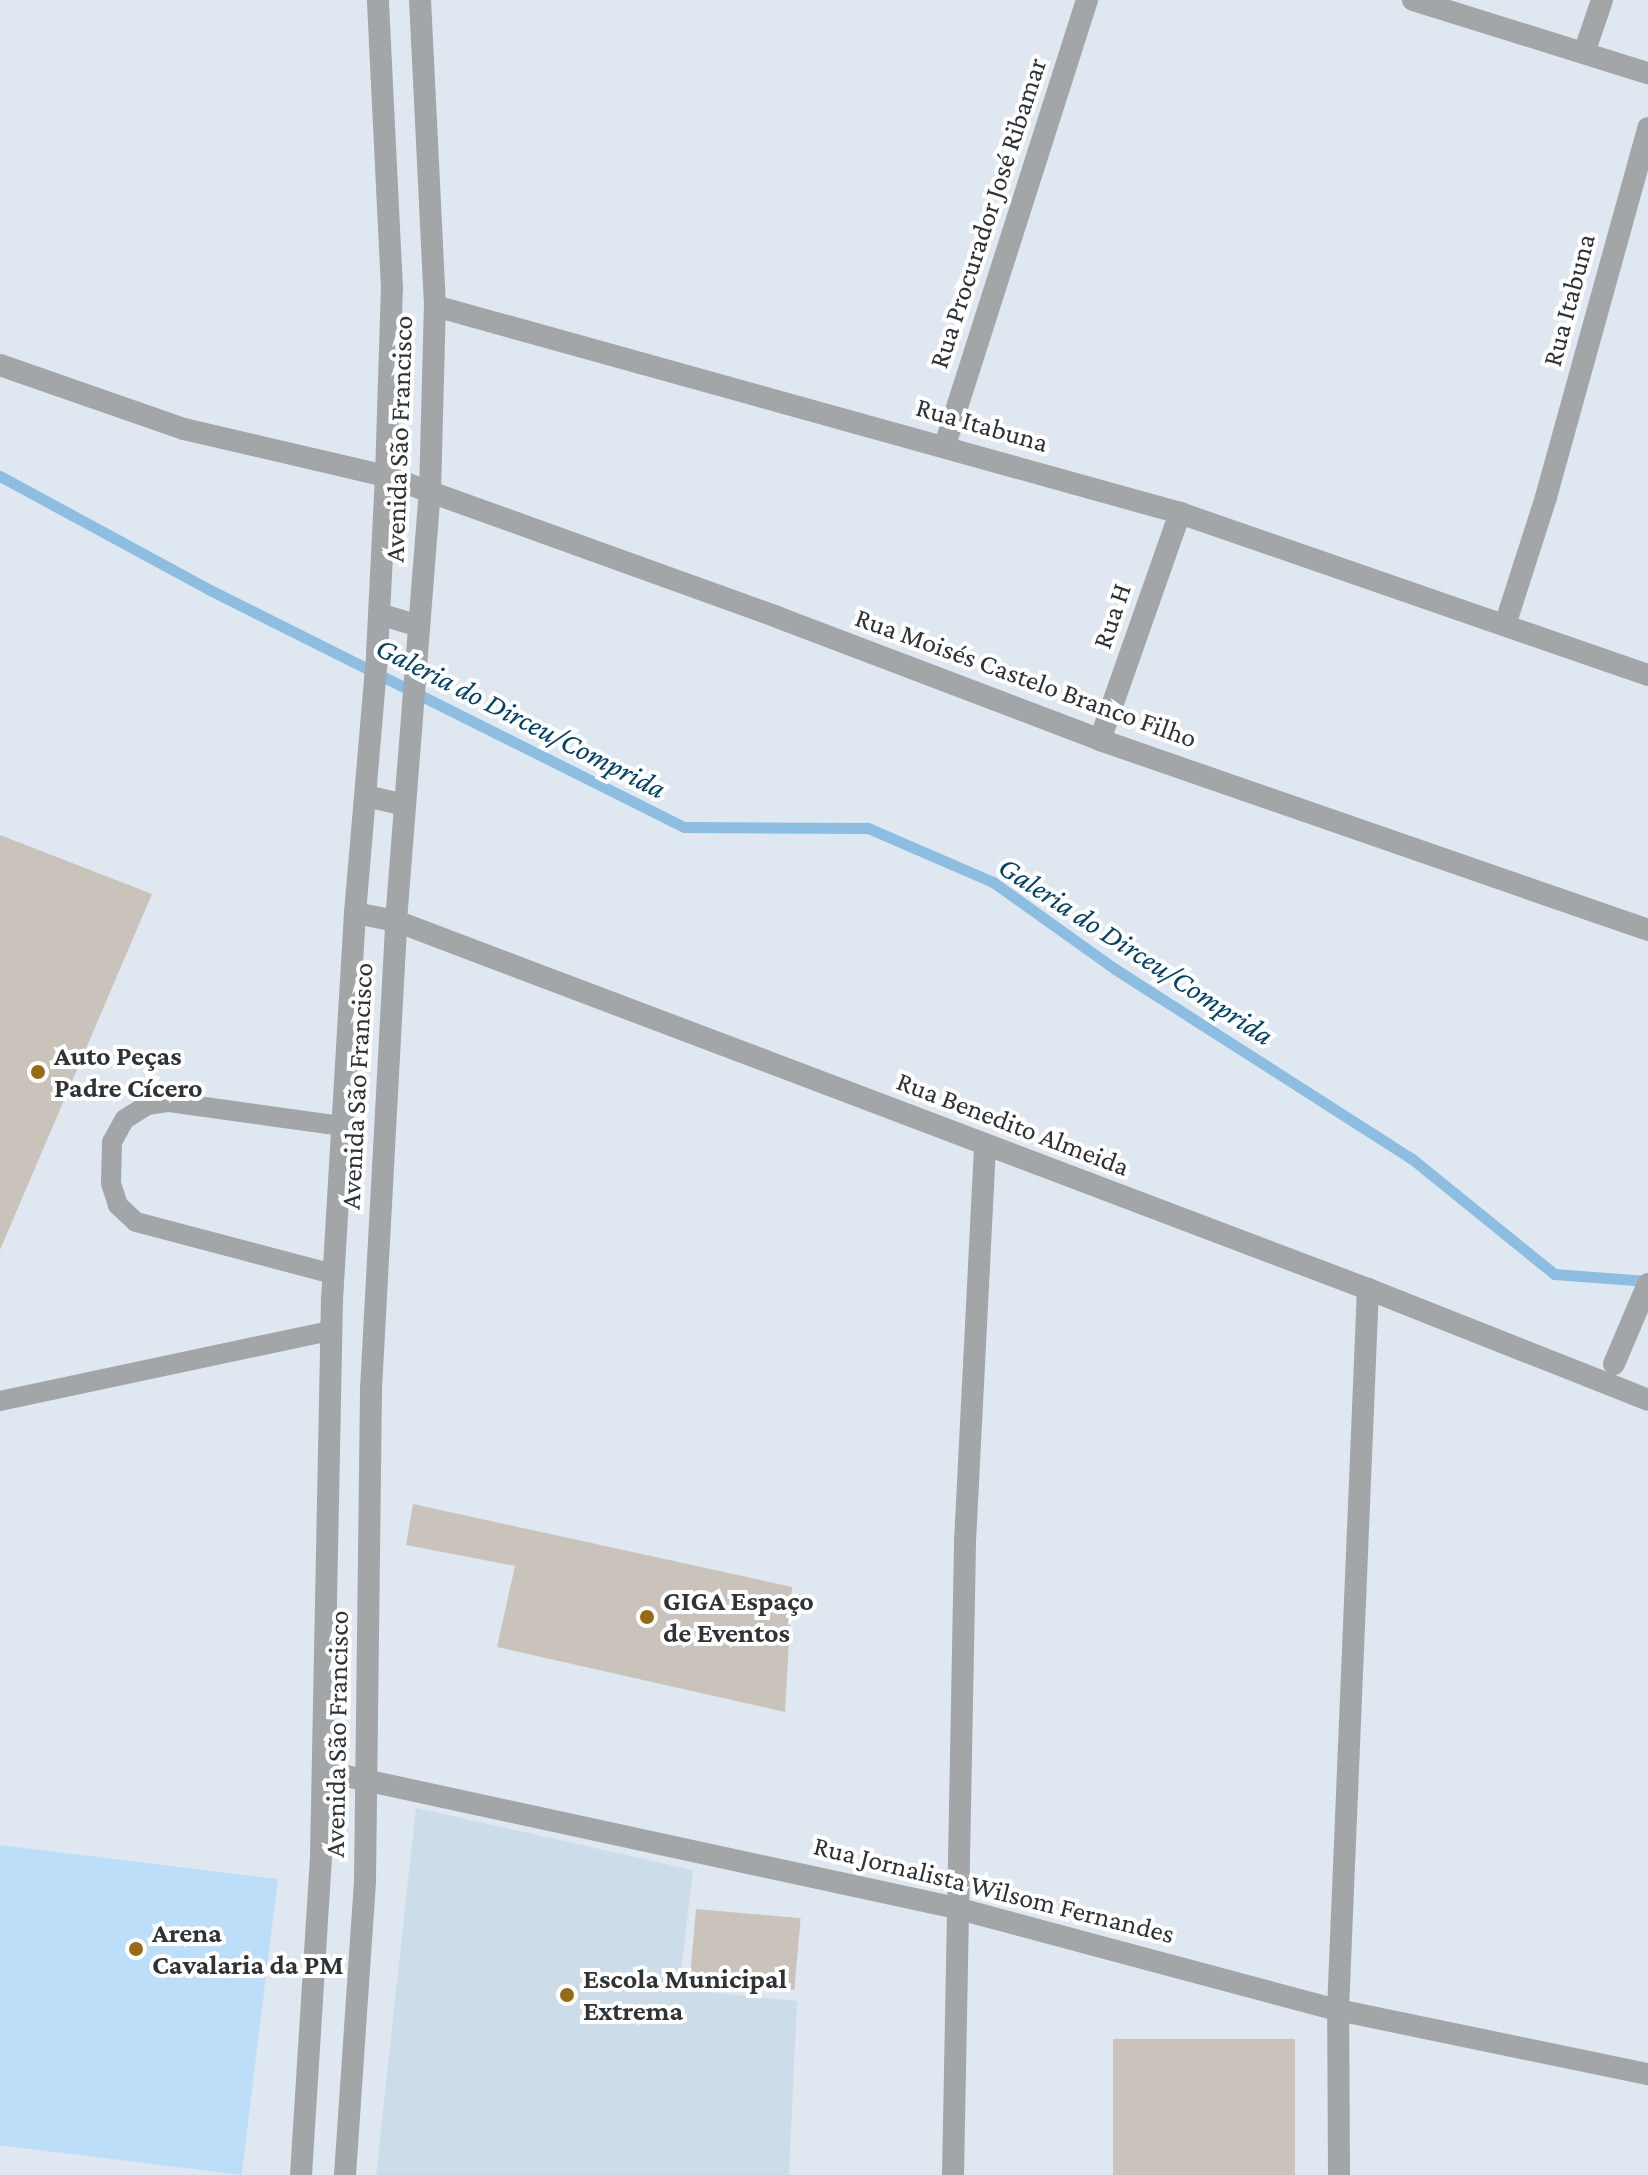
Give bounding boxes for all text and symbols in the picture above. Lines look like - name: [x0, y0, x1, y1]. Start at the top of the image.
- street label: Rua Procurador José Ribamar: [922, 53, 1054, 373]
- street label: Rua Itabuna: [1535, 230, 1603, 370]
- street label: Avenida São Francisco: [378, 315, 420, 563]
- street label: Rua Itabuna: [912, 390, 1052, 460]
- street label: Rua H: [1085, 579, 1139, 653]
- street label: Rua Moisés Castelo Branco Filho: [851, 600, 1201, 756]
- water label: Galeria do Dirceu/Comprida: [370, 629, 672, 807]
- water label: Galeria do Dirceu/Comprida: [992, 849, 1280, 1053]
- street label: Avenida São Francisco: [334, 962, 380, 1210]
- place label: Auto Peças Padre Cícero: [54, 1039, 203, 1105]
- marker: Auto Peças Padre Cícero: [29, 1063, 47, 1081]
- street label: Rua Benedito Almeida: [892, 1064, 1134, 1184]
- place label: GIGA Espaço de Eventos: [663, 1584, 814, 1650]
- marker: GIGA Espaço de Eventos: [638, 1608, 656, 1626]
- street label: Avenida São Francisco: [318, 1610, 356, 1858]
- street label: Rua Jornalista Wilsom Fernandes: [810, 1829, 1178, 1951]
- place label: Arena Cavalaria da PM: [152, 1916, 344, 1982]
- marker: Arena Cavalaria da PM: [127, 1940, 145, 1958]
- place label: Escola Municipal Extrema: [583, 1962, 787, 2028]
- marker: Escola Municipal Extrema: [558, 1986, 576, 2004]

